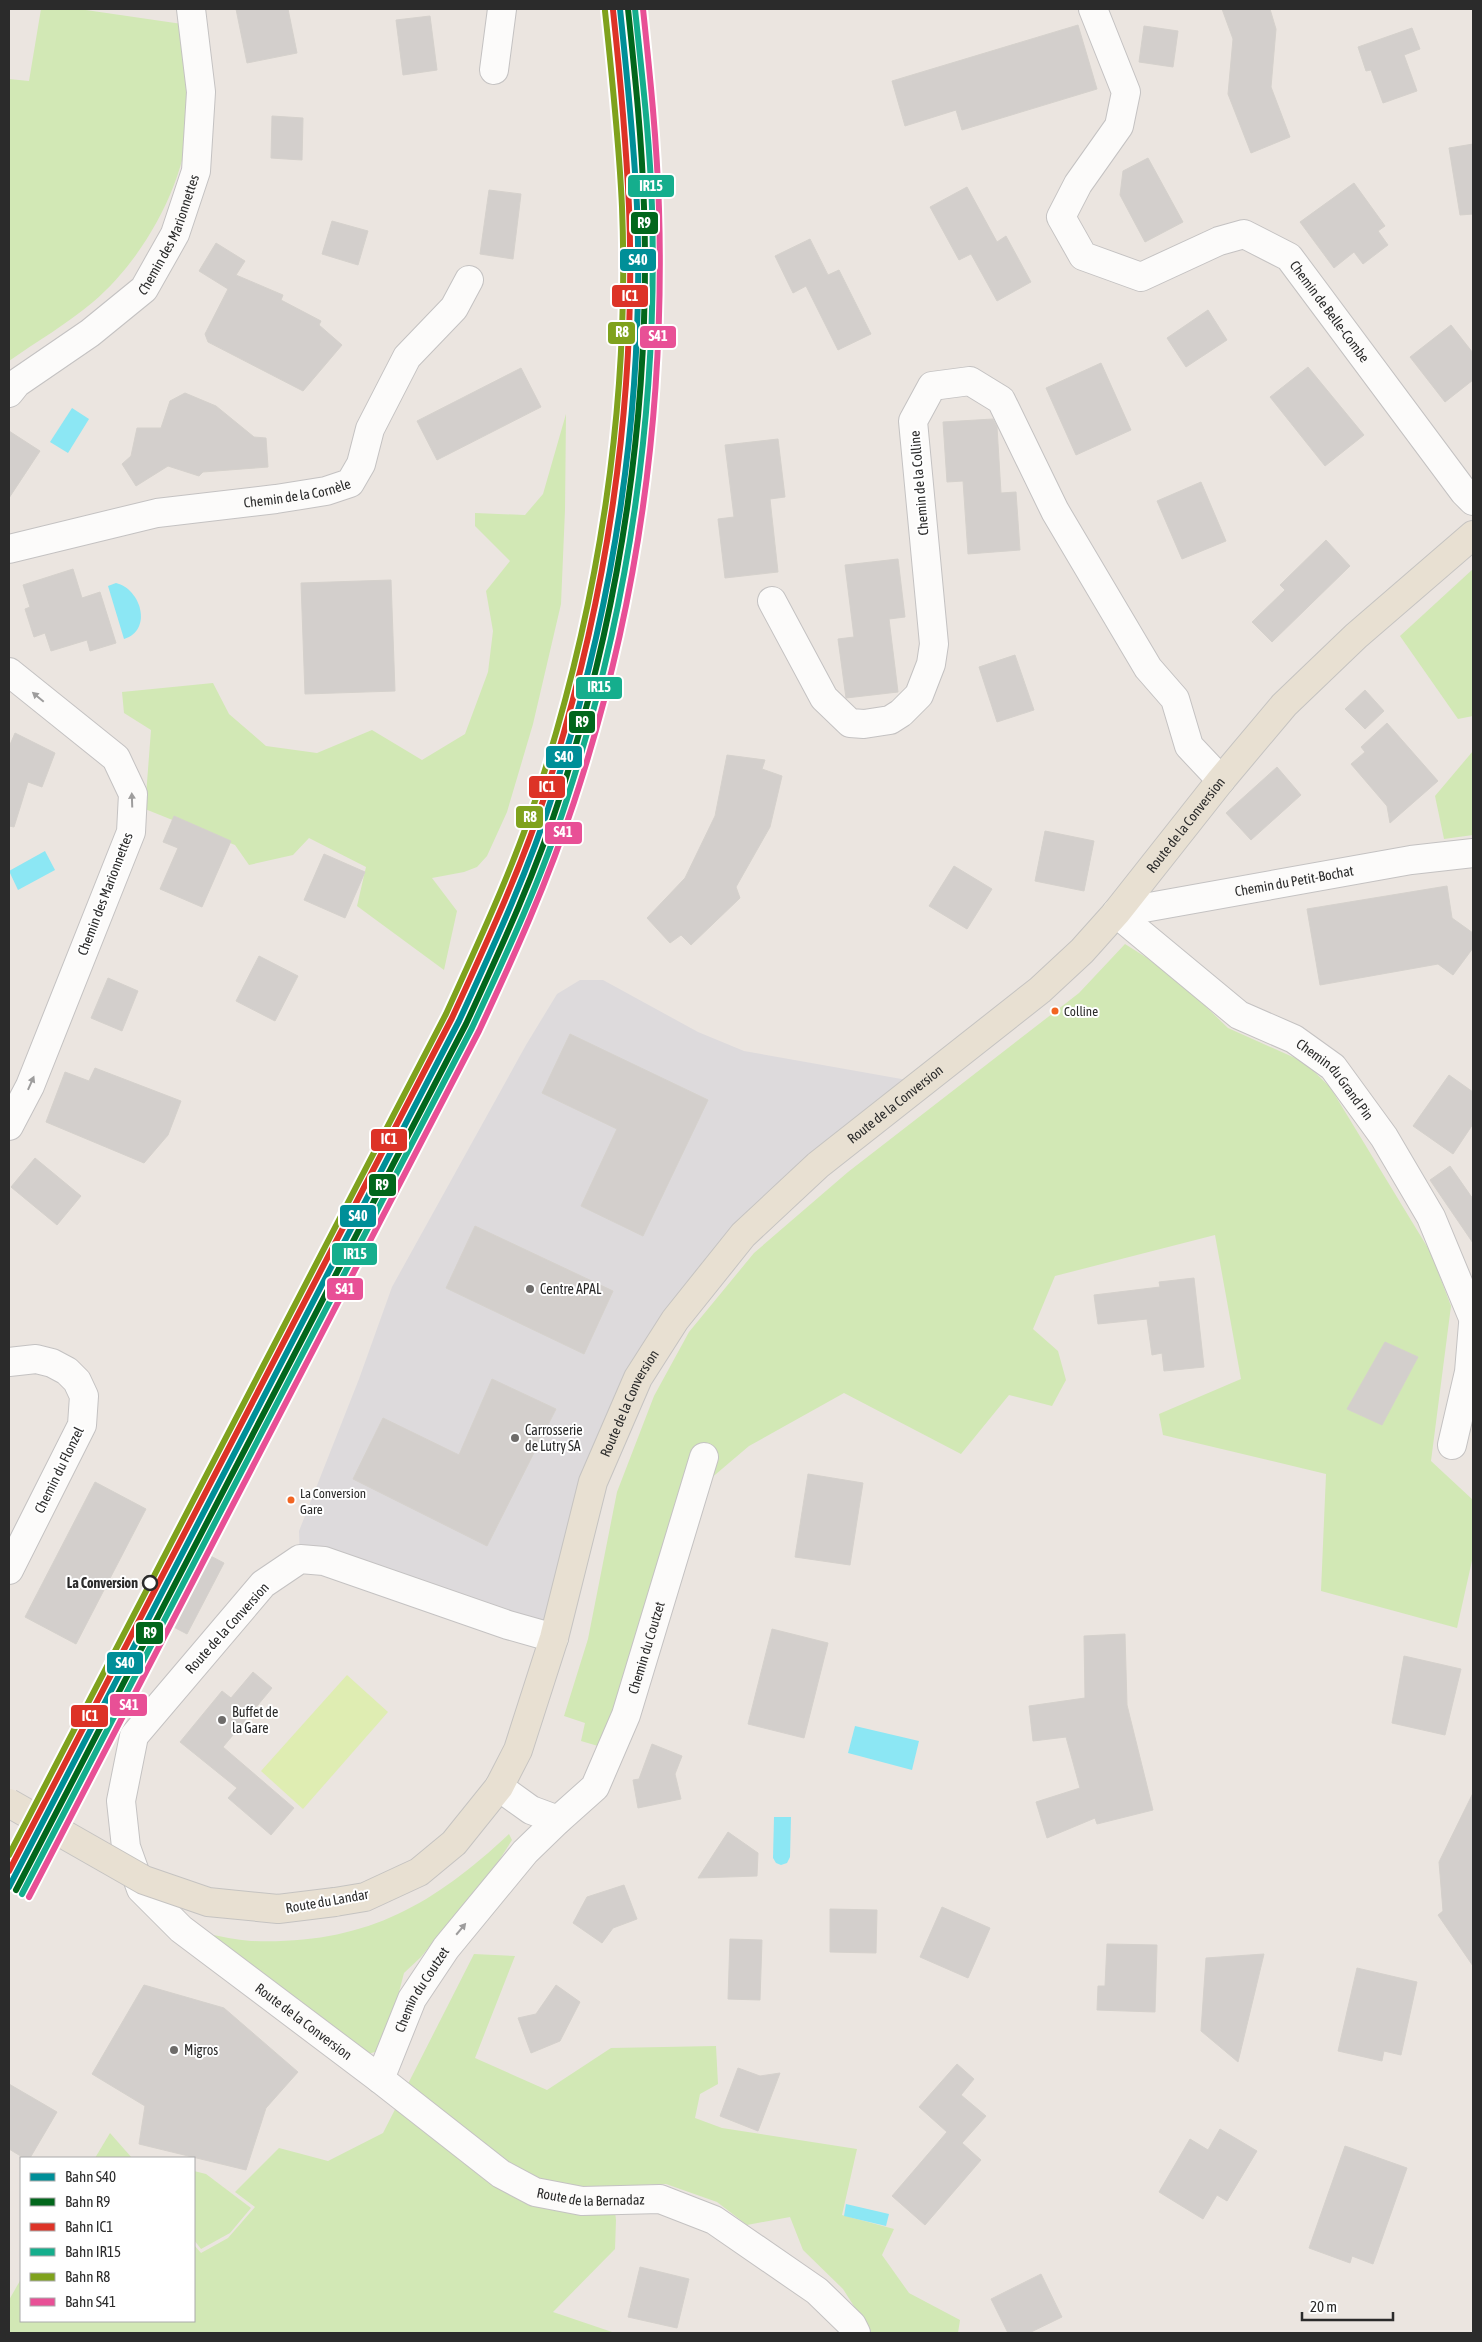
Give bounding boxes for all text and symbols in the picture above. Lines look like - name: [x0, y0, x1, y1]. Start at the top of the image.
- street label: Chemin des Marionnettes: [135, 172, 202, 298]
- line badge: IR15: [627, 174, 675, 198]
- text: IR15: [639, 178, 663, 194]
- line badge: R9: [630, 211, 659, 235]
- text: R9: [637, 215, 651, 231]
- line badge: S40: [619, 248, 657, 272]
- text: S40: [628, 252, 648, 268]
- street label: Chemin de Belle-Combe: [1287, 258, 1373, 365]
- line badge: IC1: [611, 284, 649, 308]
- text: IC1: [622, 288, 639, 304]
- line badge: R8: [607, 321, 636, 345]
- text: R8: [615, 324, 629, 340]
- line badge: S41: [639, 325, 677, 349]
- text: S41: [648, 328, 668, 344]
- street label: Chemin de la Colline: [906, 430, 932, 536]
- street label: Chemin de la Cornèle: [243, 475, 353, 511]
- line badge: IR15: [575, 676, 623, 700]
- text: IR15: [587, 679, 611, 695]
- one-way arrow: [32, 692, 44, 703]
- line badge: R9: [568, 710, 596, 734]
- text: R9: [575, 714, 589, 730]
- line badge: S40: [545, 745, 583, 769]
- text: S40: [554, 749, 574, 765]
- street label: Route de la Conversion: [1143, 774, 1228, 876]
- line badge: IC1: [528, 775, 566, 799]
- text: IC1: [539, 779, 556, 795]
- one-way arrow: [128, 791, 136, 807]
- line badge: R8: [515, 805, 544, 829]
- text: R8: [523, 809, 537, 825]
- line badge: S41: [544, 821, 583, 845]
- text: S41: [553, 824, 573, 840]
- street label: Chemin des Marionnettes: [74, 830, 136, 958]
- street label: Chemin du Petit-Bochat: [1233, 862, 1355, 900]
- place label: Colline: [1064, 1004, 1098, 1019]
- marker: Colline: [1050, 1006, 1060, 1016]
- street label: Chemin du Grand Pin: [1293, 1035, 1377, 1123]
- street label: Route de la Conversion: [844, 1062, 946, 1147]
- one-way arrow: [27, 1076, 35, 1090]
- line badge: IC1: [370, 1128, 408, 1152]
- text: IC1: [381, 1131, 398, 1147]
- line badge: R9: [368, 1173, 397, 1197]
- text: R9: [375, 1177, 389, 1193]
- line badge: S40: [339, 1204, 377, 1228]
- text: S40: [348, 1208, 368, 1224]
- line badge: IR15: [331, 1242, 378, 1266]
- text: IR15: [343, 1246, 367, 1262]
- line badge: S41: [326, 1277, 364, 1301]
- text: S41: [335, 1281, 355, 1297]
- place label: Centre APAL: [540, 1281, 602, 1297]
- marker: Centre APAL: [524, 1283, 536, 1295]
- street label: Route de la Conversion: [597, 1347, 662, 1459]
- place label: Carrosserie de Lutry SA: [525, 1422, 583, 1454]
- street label: Chemin du Flonzel: [31, 1424, 87, 1516]
- marker: Carrosserie de Lutry SA: [509, 1432, 521, 1444]
- place label: La Conversion Gare: [300, 1486, 366, 1517]
- marker: La Conversion Gare: [286, 1495, 296, 1505]
- place label: La Conversion: [67, 1575, 138, 1591]
- marker: La Conversion: [142, 1575, 158, 1591]
- street label: Route de la Conversion: [182, 1579, 272, 1677]
- street label: Chemin du Coutzet: [625, 1600, 668, 1696]
- line badge: R9: [135, 1621, 164, 1645]
- text: R9: [143, 1625, 157, 1641]
- line badge: S40: [106, 1651, 144, 1675]
- text: S40: [115, 1655, 135, 1671]
- line badge: S41: [109, 1693, 148, 1717]
- text: S41: [119, 1697, 139, 1713]
- line badge: IC1: [70, 1704, 109, 1728]
- place label: Buffet de la Gare: [232, 1704, 278, 1736]
- text: IC1: [82, 1708, 99, 1724]
- marker: Buffet de la Gare: [216, 1714, 228, 1726]
- street label: Route du Landar: [284, 1886, 371, 1916]
- one-way arrow: [456, 1923, 467, 1936]
- street label: Chemin du Coutzet: [392, 1944, 452, 2035]
- street label: Route de la Conversion: [252, 1980, 355, 2063]
- place label: Migros: [184, 2042, 218, 2058]
- marker: Migros: [168, 2044, 180, 2056]
- legend: [20, 2157, 195, 2322]
- text: Bahn S40: [65, 2168, 116, 2185]
- street label: Route de la Bernadaz: [535, 2185, 645, 2209]
- text: Bahn R9: [65, 2193, 110, 2210]
- text: Bahn IC1: [65, 2218, 113, 2235]
- text: Bahn IR15: [65, 2243, 121, 2260]
- text: Bahn R8: [65, 2268, 110, 2285]
- scale bar: [1302, 2290, 1393, 2322]
- text: Bahn S41: [65, 2293, 116, 2310]
- text: 20 m: [1310, 2298, 1337, 2315]

